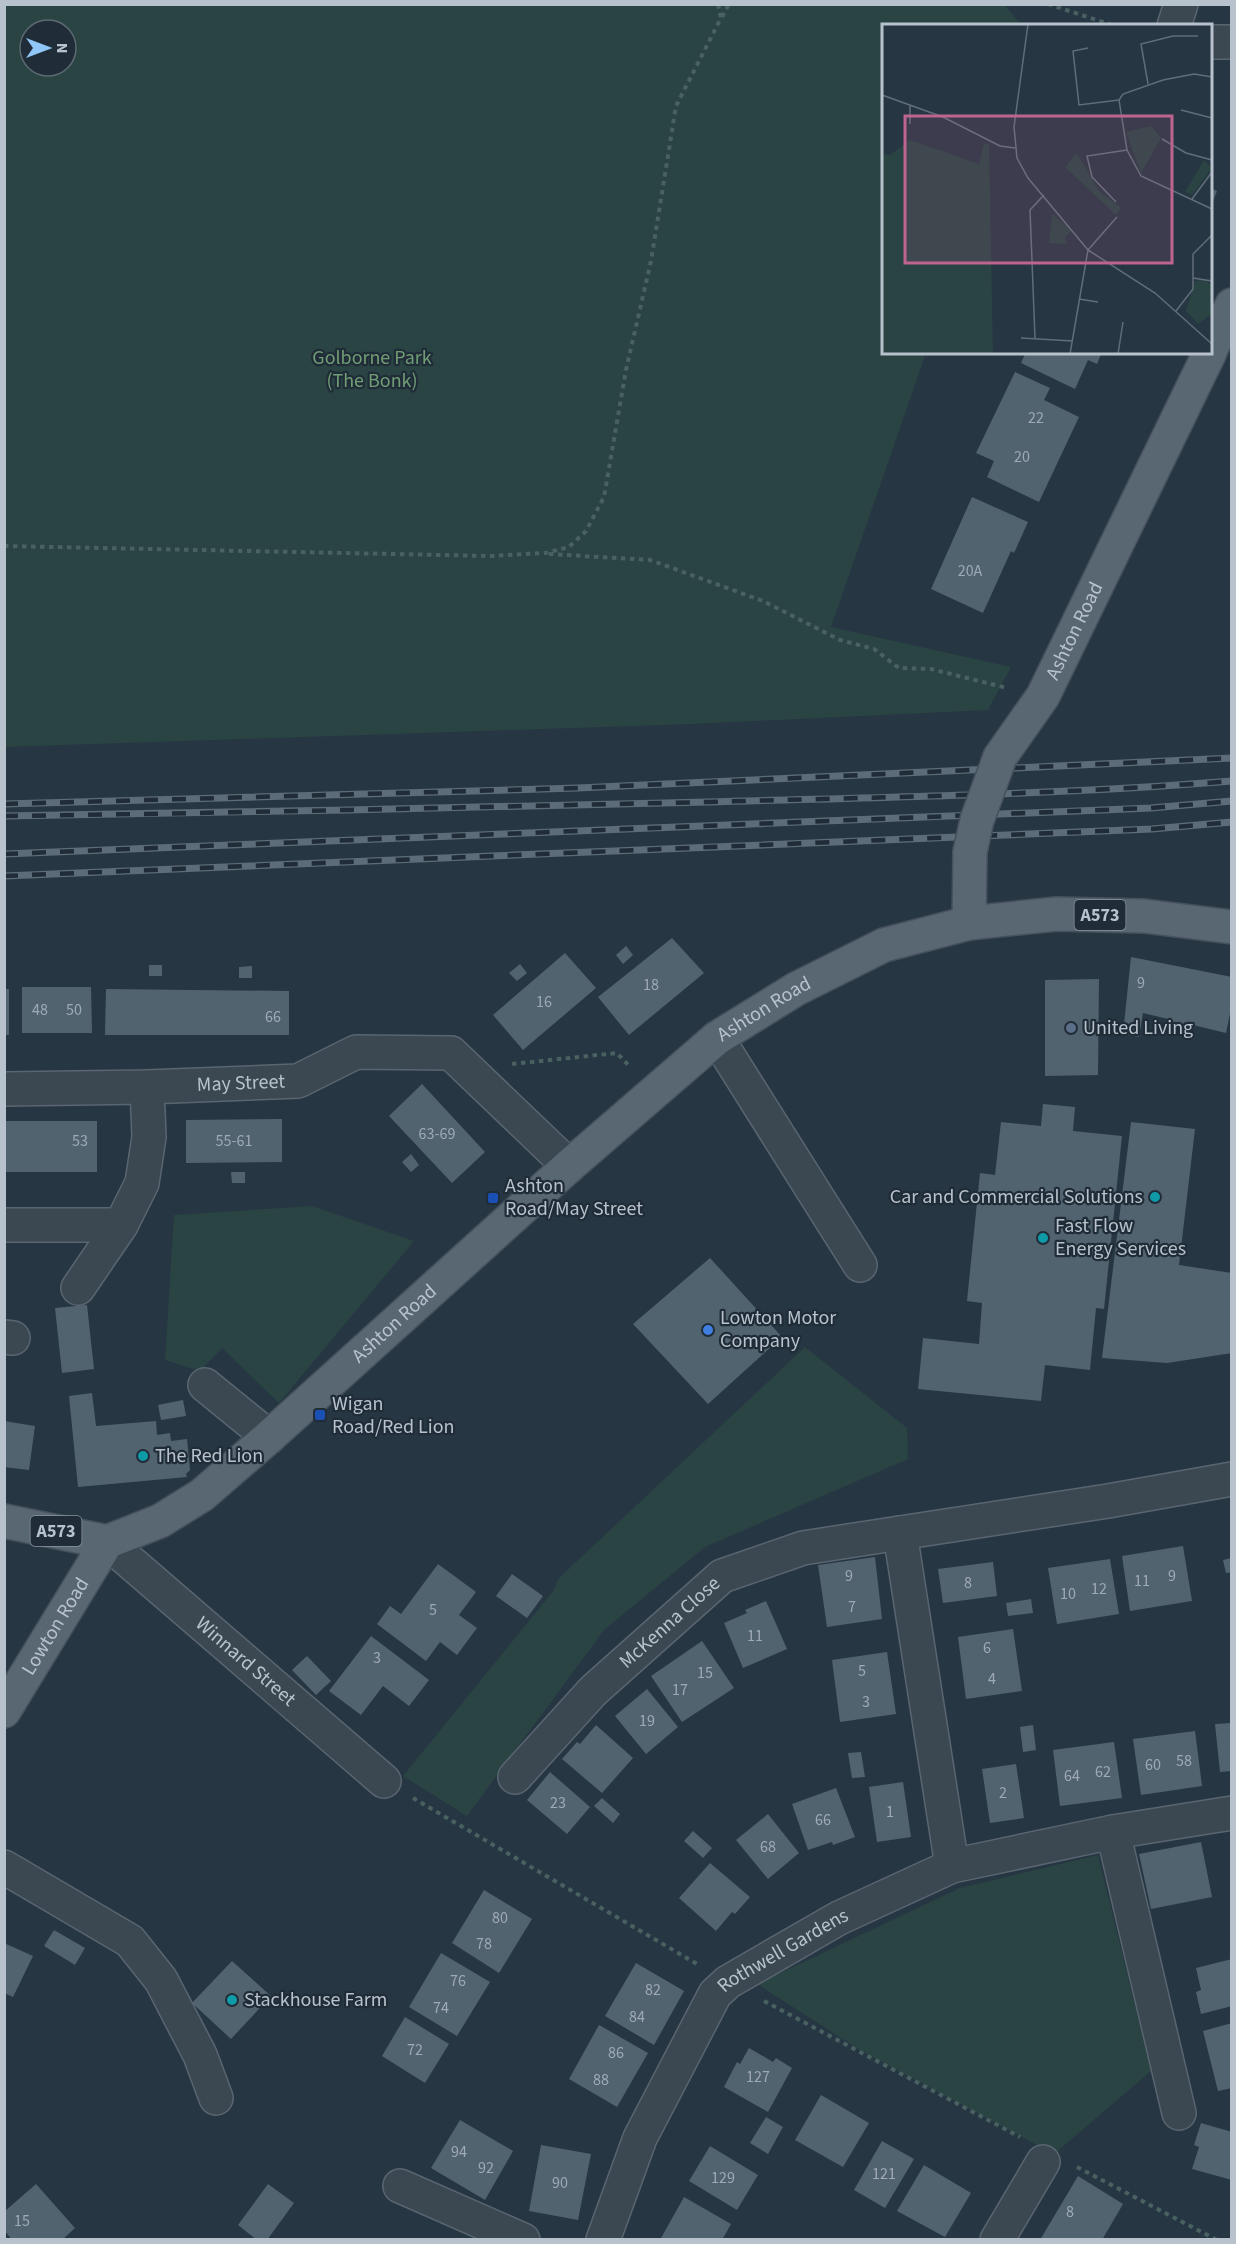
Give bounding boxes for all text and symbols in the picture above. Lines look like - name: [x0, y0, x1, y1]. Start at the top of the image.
- north arrow: [18, 18, 78, 78]
- inset map: [882, 24, 1212, 354]
- text: N: [51, 43, 73, 53]
- park label: Golborne Park (The Bonk): [312, 344, 432, 395]
- house number: 22: [1028, 407, 1044, 429]
- house number: 20: [1014, 446, 1030, 468]
- house number: 20A: [958, 560, 983, 582]
- street label: Ashton Road: [1039, 577, 1110, 685]
- road number: A573: [1074, 900, 1126, 930]
- street label: Ashton Road: [711, 970, 816, 1049]
- house number: 9: [1137, 972, 1145, 994]
- house number: 18: [643, 974, 659, 996]
- house number: 16: [536, 991, 552, 1013]
- house number: 48: [32, 999, 48, 1021]
- house number: 50: [66, 999, 82, 1021]
- house number: 66: [265, 1006, 281, 1028]
- place label: United Living: [1083, 1014, 1193, 1042]
- marker: United Living: [1064, 1021, 1078, 1035]
- street label: May Street: [196, 1068, 286, 1099]
- house number: 63-69: [419, 1123, 455, 1145]
- house number: 53: [72, 1130, 88, 1152]
- house number: 55-61: [216, 1130, 252, 1152]
- place label: Ashton Road/May Street: [505, 1172, 643, 1223]
- place label: Car and Commercial Solutions: [890, 1183, 1143, 1211]
- marker: Car and Commercial Solutions: [1148, 1190, 1162, 1204]
- marker: Ashton Road/May Street: [486, 1191, 500, 1205]
- place label: Fast Flow Energy Services: [1055, 1212, 1186, 1263]
- marker: Fast Flow Energy Services: [1036, 1231, 1050, 1245]
- street label: Ashton Road: [346, 1278, 443, 1370]
- place label: Lowton Motor Company: [720, 1304, 836, 1355]
- marker: Lowton Motor Company: [701, 1323, 715, 1337]
- place label: Wigan Road/Red Lion: [332, 1390, 455, 1441]
- marker: Wigan Road/Red Lion: [313, 1408, 327, 1422]
- place label: The Red Lion: [155, 1442, 263, 1470]
- marker: The Red Lion: [136, 1449, 150, 1463]
- road number: A573: [31, 1516, 82, 1546]
- house number: 9: [845, 1565, 853, 1587]
- house number: 9: [1168, 1565, 1176, 1587]
- street label: McKenna Close: [613, 1570, 726, 1675]
- house number: 11: [1134, 1570, 1150, 1592]
- street label: Lowton Road: [15, 1572, 96, 1681]
- house number: 8: [964, 1572, 972, 1594]
- house number: 12: [1091, 1578, 1107, 1600]
- house number: 10: [1060, 1583, 1076, 1605]
- house number: 7: [848, 1596, 856, 1618]
- house number: 5: [429, 1599, 437, 1621]
- street label: Winnard Street: [189, 1610, 302, 1713]
- house number: 11: [747, 1625, 763, 1647]
- house number: 6: [983, 1637, 991, 1659]
- house number: 3: [373, 1647, 381, 1669]
- house number: 5: [858, 1660, 866, 1682]
- house number: 15: [697, 1662, 713, 1684]
- house number: 4: [988, 1668, 996, 1690]
- house number: 17: [672, 1679, 688, 1701]
- house number: 3: [862, 1691, 870, 1713]
- house number: 19: [639, 1710, 655, 1732]
- house number: 58: [1176, 1750, 1192, 1772]
- house number: 60: [1145, 1754, 1161, 1776]
- house number: 62: [1095, 1761, 1111, 1783]
- house number: 64: [1064, 1765, 1080, 1787]
- house number: 2: [999, 1782, 1007, 1804]
- house number: 23: [550, 1792, 566, 1814]
- house number: 1: [886, 1801, 894, 1823]
- house number: 66: [815, 1809, 831, 1831]
- house number: 68: [760, 1836, 776, 1858]
- street label: Rothwell Gardens: [711, 1902, 853, 1999]
- house number: 80: [492, 1907, 508, 1929]
- house number: 78: [476, 1933, 492, 1955]
- house number: 76: [450, 1970, 466, 1992]
- house number: 82: [645, 1979, 661, 2001]
- place label: Stackhouse Farm: [244, 1986, 387, 2014]
- marker: Stackhouse Farm: [225, 1993, 239, 2007]
- house number: 74: [433, 1997, 449, 2019]
- house number: 84: [629, 2006, 645, 2028]
- house number: 72: [407, 2039, 423, 2061]
- house number: 86: [608, 2042, 624, 2064]
- house number: 127: [746, 2066, 770, 2088]
- house number: 88: [593, 2069, 609, 2091]
- house number: 94: [451, 2141, 467, 2163]
- house number: 92: [478, 2157, 494, 2179]
- house number: 121: [872, 2163, 896, 2185]
- house number: 129: [711, 2167, 735, 2189]
- house number: 90: [552, 2172, 568, 2194]
- house number: 8: [1066, 2201, 1074, 2223]
- house number: 15: [14, 2210, 30, 2232]

